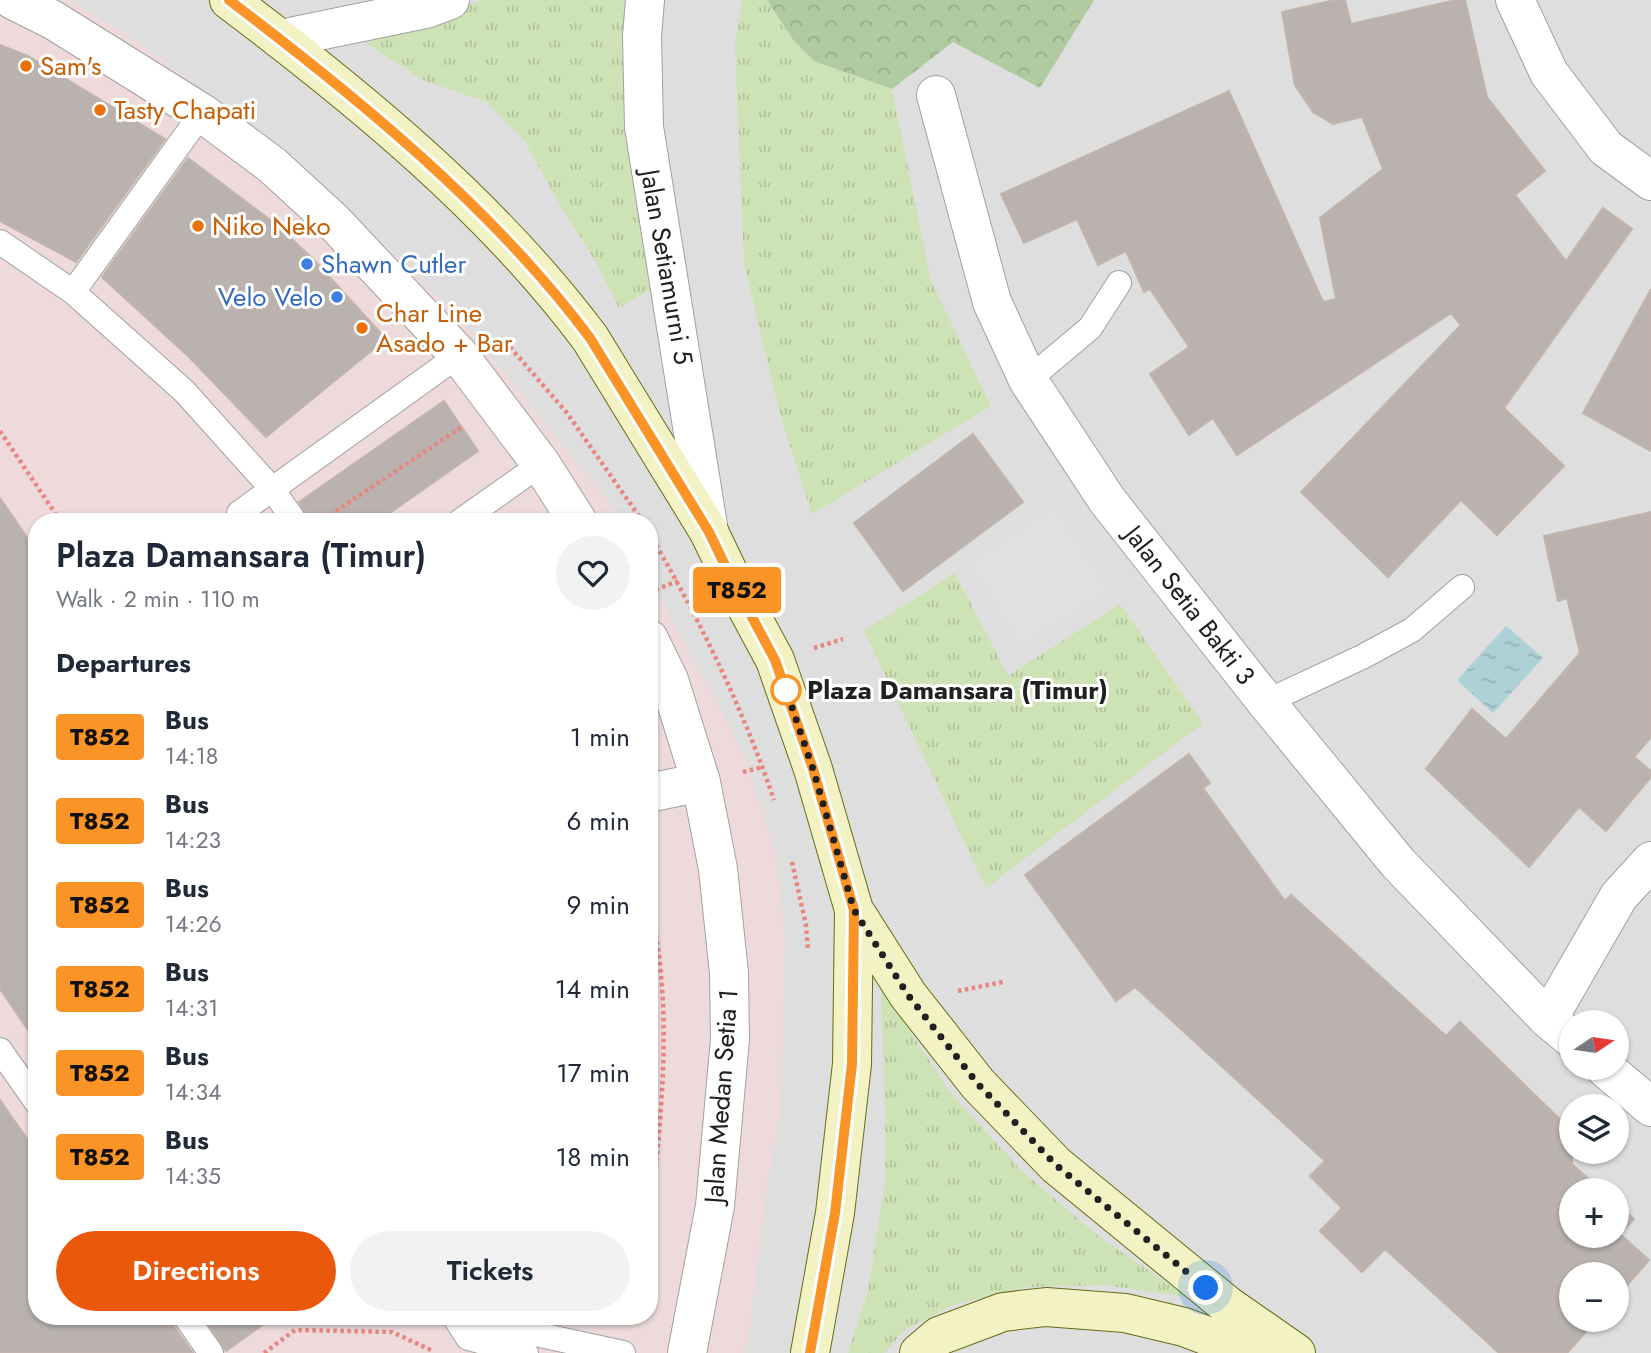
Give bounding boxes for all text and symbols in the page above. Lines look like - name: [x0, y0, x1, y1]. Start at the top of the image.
- place label: Sam's: [40, 47, 102, 85]
- marker: Sam's: [18, 58, 34, 74]
- place label: Tasty Chapati: [114, 91, 256, 129]
- marker: Tasty Chapati: [92, 102, 108, 118]
- street label: Jalan Setiamurni 5: [631, 163, 703, 368]
- place label: Niko Neko: [212, 207, 331, 245]
- marker: Niko Neko: [190, 218, 206, 234]
- place label: Shawn Cutler: [321, 245, 466, 283]
- marker: Shawn Cutler: [299, 256, 315, 272]
- place label: Velo Velo: [218, 278, 323, 316]
- marker: Velo Velo: [329, 289, 345, 305]
- place label: Char Line Asado + Bar: [376, 294, 513, 362]
- marker: Char Line Asado + Bar: [354, 320, 370, 336]
- street label: Jalan Setia Bakti 3: [1114, 515, 1264, 693]
- text: Plaza Damansara (Timur): [56, 532, 426, 579]
- button: heart: [556, 536, 630, 610]
- line badge: T852: [688, 567, 786, 613]
- text: T852: [707, 572, 767, 607]
- text: Walk · 2 min · 110 m: [56, 582, 260, 616]
- text: Departures: [56, 644, 191, 682]
- place label: Plaza Damansara (Timur): [807, 671, 1108, 709]
- marker: Plaza Damansara (Timur): [771, 675, 801, 705]
- text: Bus: [165, 701, 209, 739]
- text: 1 min: [570, 718, 630, 756]
- text: T852: [70, 719, 130, 754]
- text: 14:18: [165, 739, 218, 773]
- text: Bus: [165, 785, 209, 823]
- text: 6 min: [567, 802, 630, 840]
- text: T852: [70, 803, 130, 838]
- text: 14:23: [165, 823, 221, 857]
- text: Bus: [165, 869, 209, 907]
- text: 9 min: [567, 886, 630, 924]
- text: T852: [70, 887, 130, 922]
- text: 14:26: [165, 907, 222, 941]
- text: Bus: [165, 953, 209, 991]
- text: 14 min: [555, 970, 630, 1008]
- text: T852: [70, 971, 130, 1006]
- street label: Jalan Medan Setia 1: [694, 988, 747, 1207]
- text: 14:31: [165, 991, 218, 1025]
- north arrow: [1559, 1010, 1629, 1080]
- map controls: [1559, 1010, 1629, 1332]
- text: Bus: [165, 1037, 209, 1075]
- text: 17 min: [556, 1054, 630, 1092]
- text: T852: [70, 1055, 130, 1090]
- text: 14:34: [165, 1075, 221, 1109]
- button: layers: [1559, 1094, 1629, 1164]
- text: Bus: [165, 1121, 209, 1159]
- text: 18 min: [556, 1138, 630, 1176]
- text: T852: [70, 1139, 130, 1174]
- text: 14:35: [165, 1159, 221, 1193]
- button: +: [1559, 1178, 1629, 1248]
- button: Directions: [56, 1231, 336, 1311]
- button: Tickets: [350, 1231, 630, 1311]
- button: −: [1559, 1262, 1629, 1332]
- your location: [1188, 1270, 1223, 1305]

